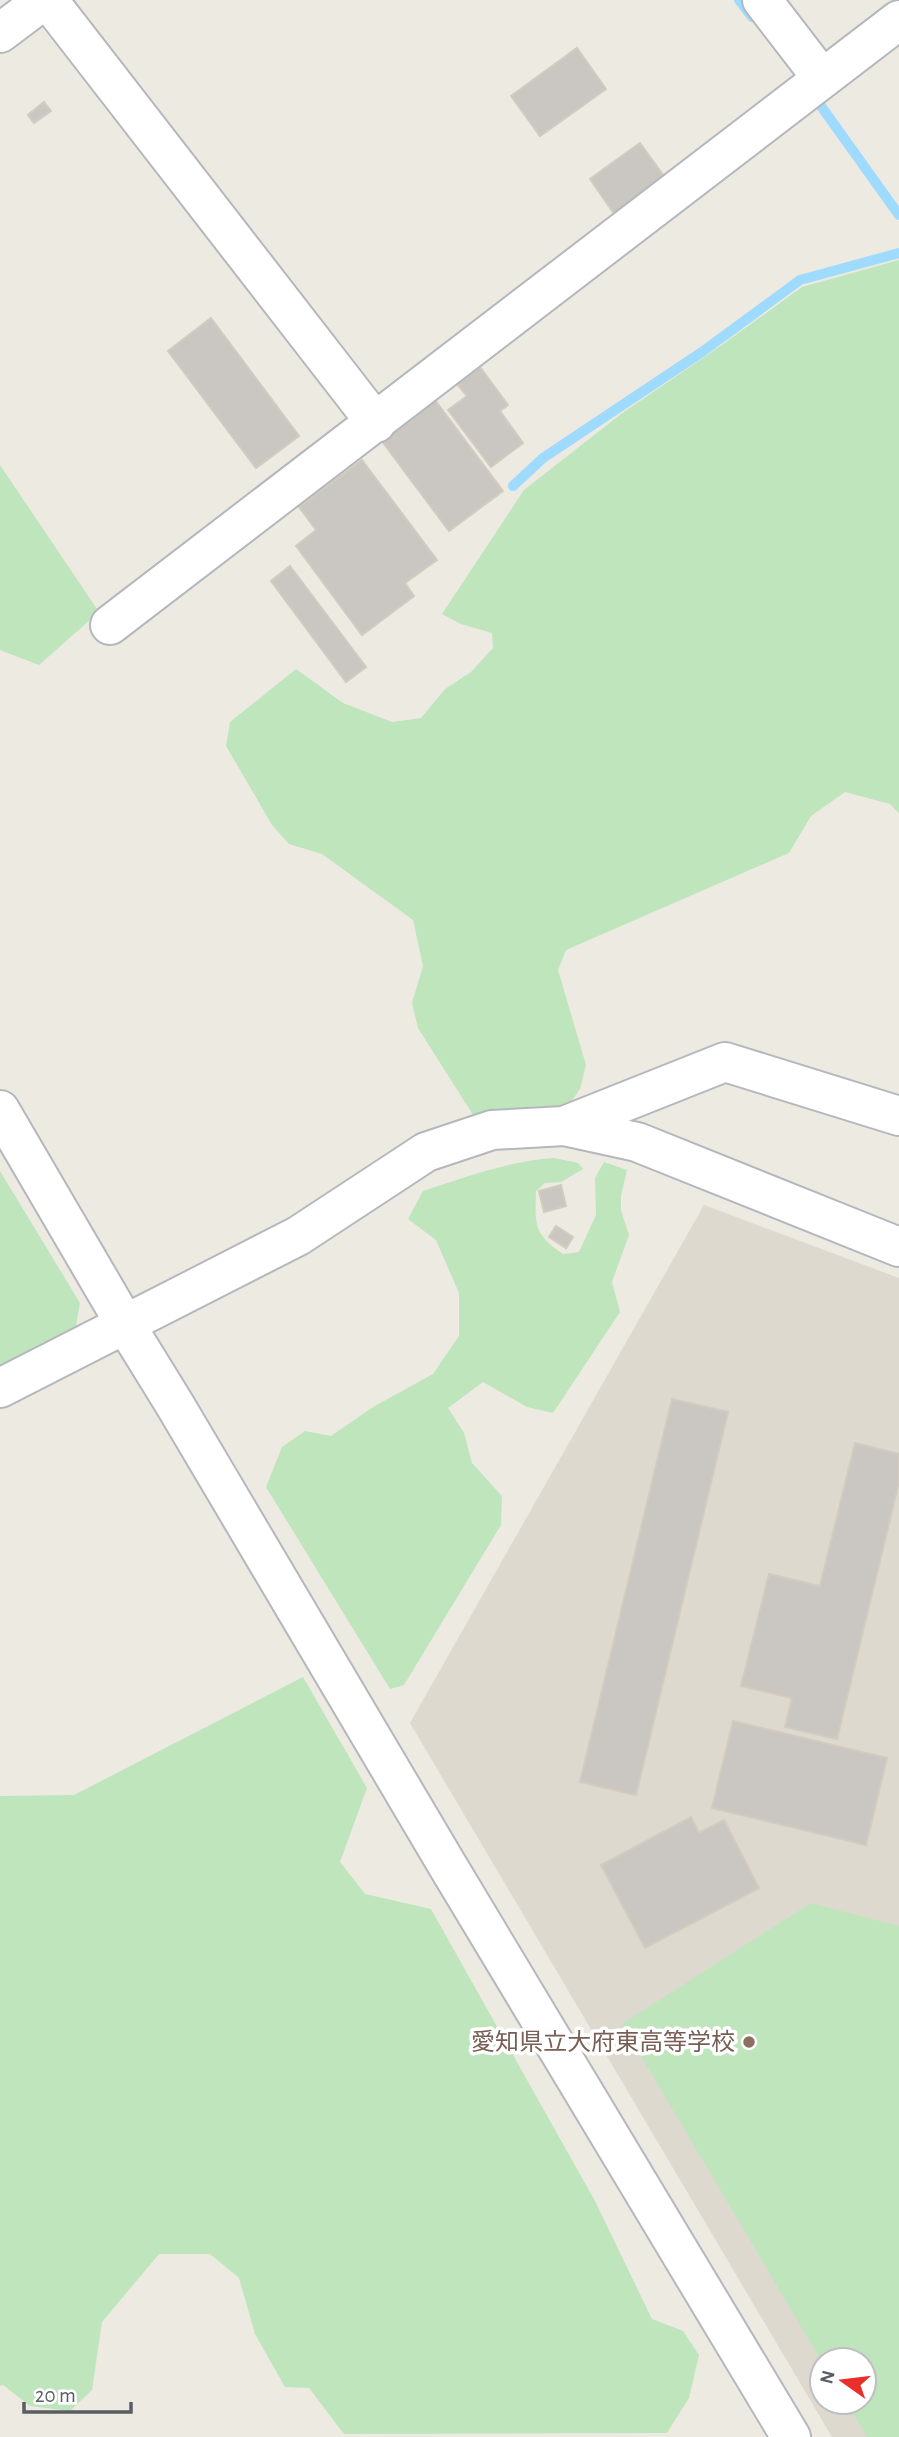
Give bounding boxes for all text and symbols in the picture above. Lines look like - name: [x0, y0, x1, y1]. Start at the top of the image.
- place label: 愛知県立大府東高等学校: [471, 2029, 735, 2055]
- marker: 愛知県立大府東高等学校: [741, 2034, 757, 2050]
- north arrow: [808, 2346, 878, 2416]
- text: N: [817, 2369, 839, 2386]
- scale bar: [24, 2370, 131, 2414]
- text: 20 m: [35, 2385, 76, 2406]

